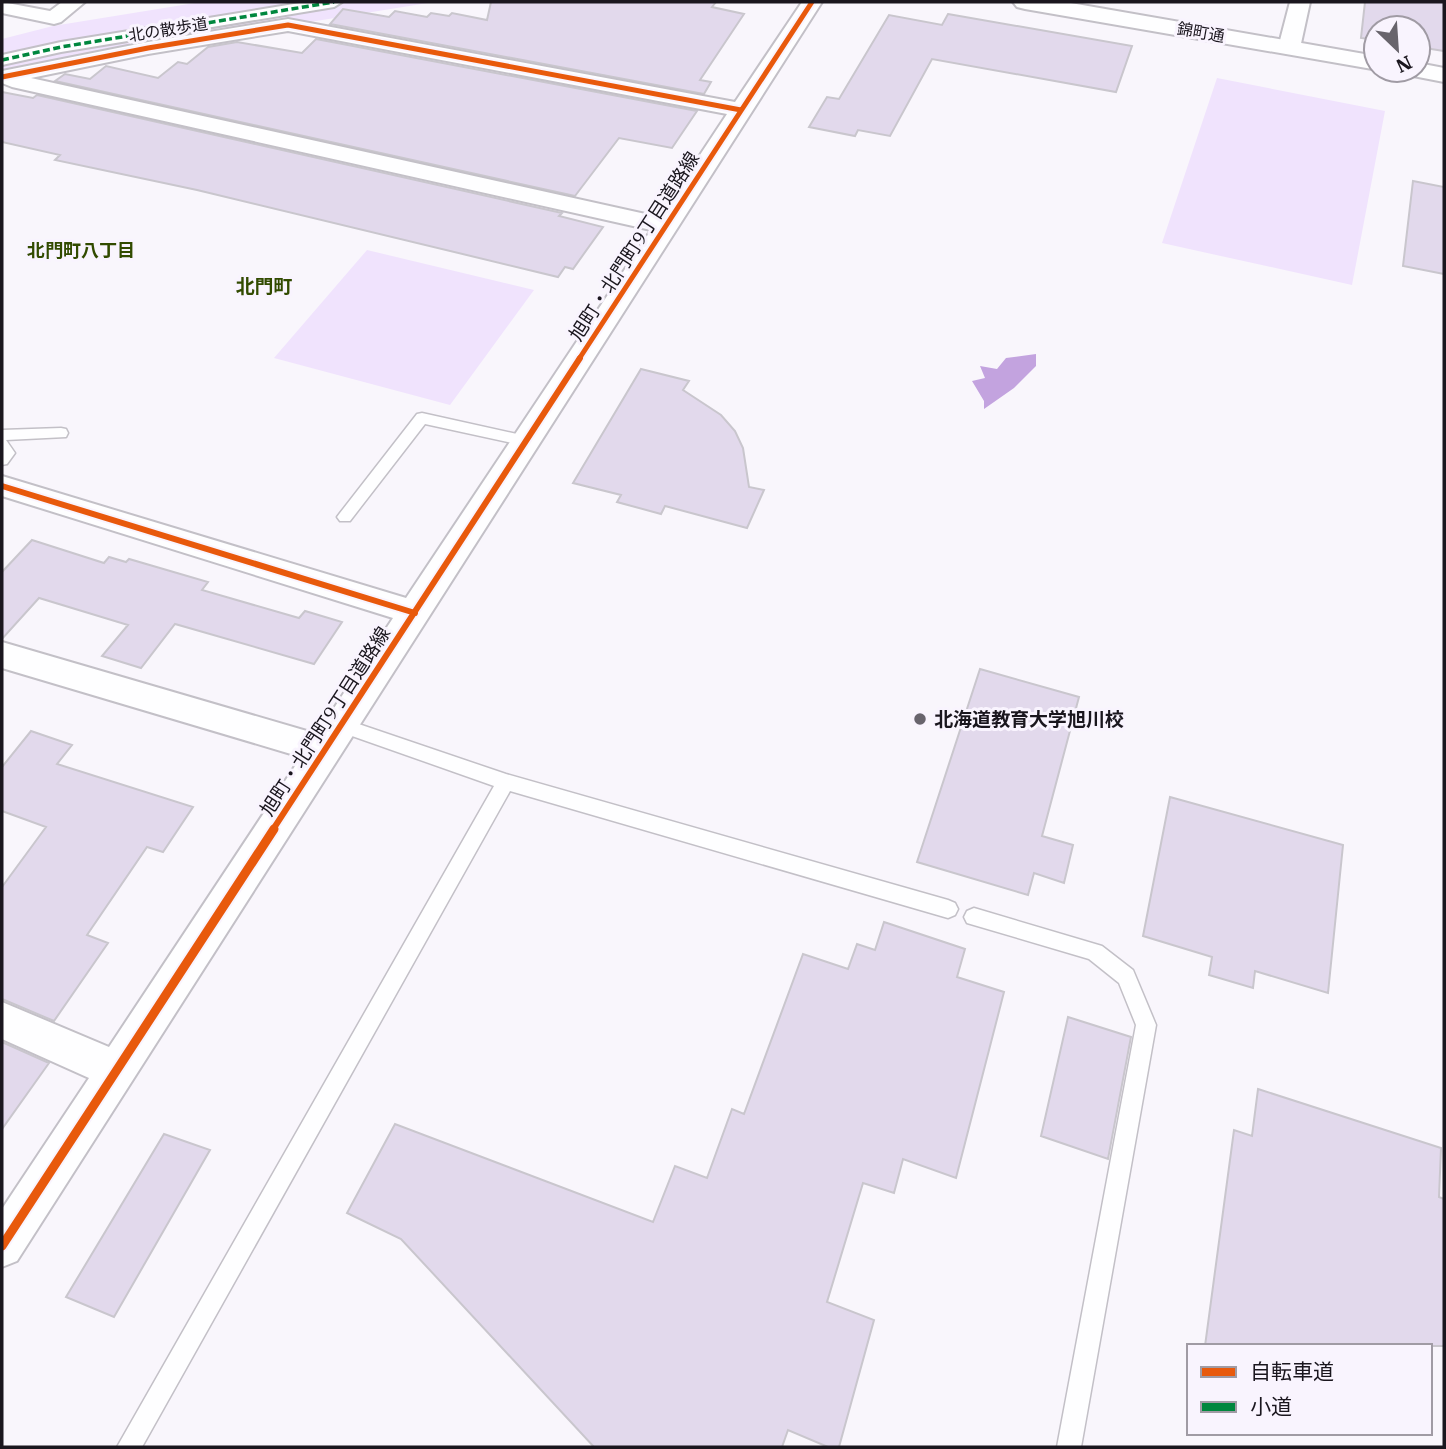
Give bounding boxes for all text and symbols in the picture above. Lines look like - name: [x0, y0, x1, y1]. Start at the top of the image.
- street label: 北の散歩道: [127, 13, 209, 45]
- north arrow: [1362, 14, 1432, 84]
- street label: 錦町通: [1176, 18, 1226, 46]
- text: N: [1392, 50, 1416, 78]
- street label: 旭町・北門町9丁目道路線: [564, 147, 704, 345]
- district label: 北門町八丁目: [27, 239, 135, 262]
- district label: 北門町: [235, 274, 293, 298]
- street label: 旭町・北門町9丁目道路線: [255, 622, 395, 820]
- place label: 北海道教育大学旭川校: [934, 707, 1124, 731]
- marker: 北海道教育大学旭川校: [912, 711, 928, 727]
- legend: [1187, 1344, 1432, 1435]
- text: 自転車道: [1250, 1357, 1334, 1385]
- text: 小道: [1250, 1392, 1292, 1420]

